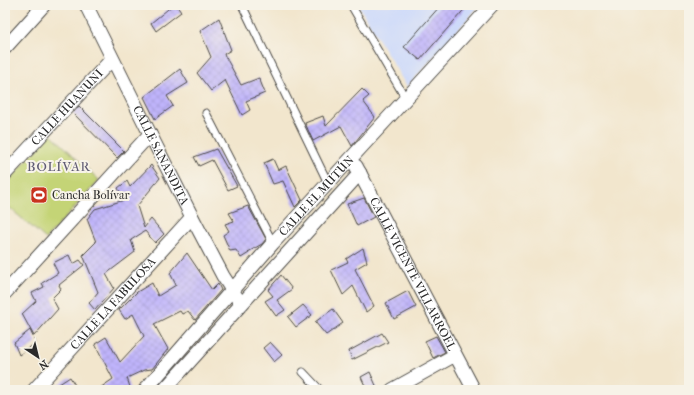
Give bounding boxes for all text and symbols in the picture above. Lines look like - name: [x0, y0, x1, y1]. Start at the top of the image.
- street label: CALLE HUANUNI: [28, 66, 106, 148]
- street label: CALLE SANANDITA: [130, 103, 192, 208]
- street label: CALLE EL MUTÚN: [276, 153, 357, 239]
- district label: BOLÍVAR: [27, 159, 91, 174]
- sports icon: Cancha Bolívar: [29, 185, 49, 205]
- place label: Cancha Bolívar: [52, 188, 131, 202]
- street label: CALLE VICENTE VILLARROEL: [367, 195, 459, 354]
- street label: CALLE LA FABULOSA: [67, 254, 159, 353]
- north arrow: [18, 337, 58, 377]
- text: N: [36, 357, 51, 373]

